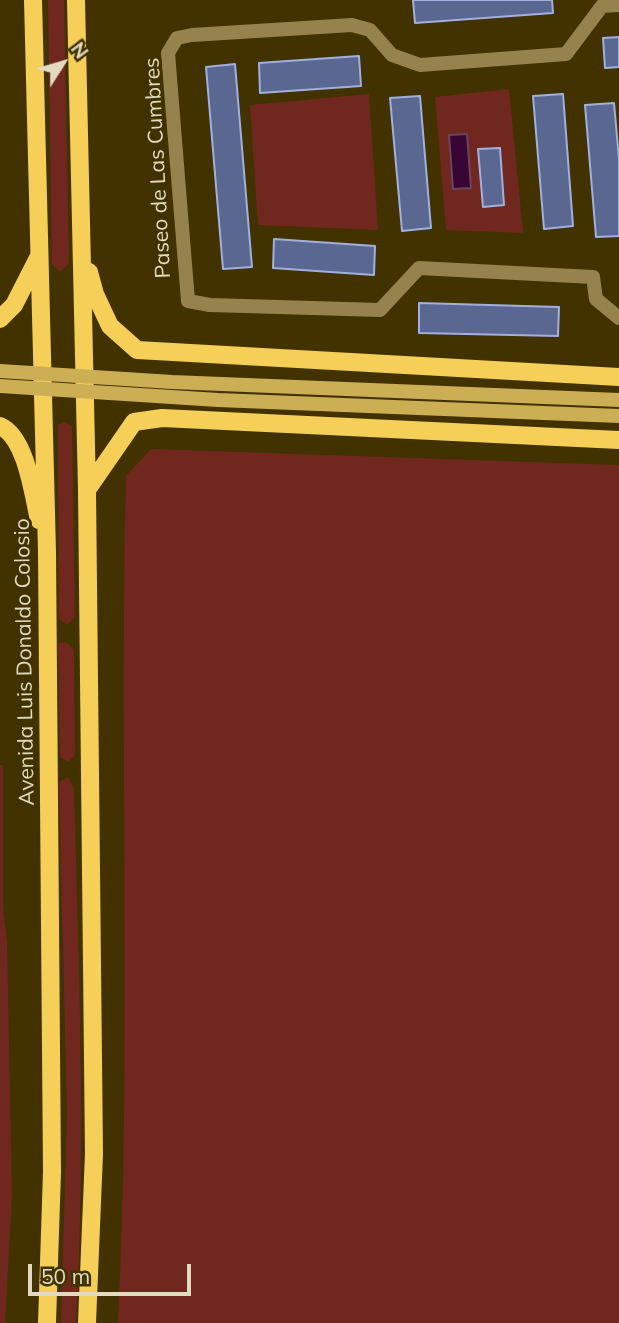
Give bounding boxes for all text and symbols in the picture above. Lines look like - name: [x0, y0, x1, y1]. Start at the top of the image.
- north arrow: [28, 28, 98, 98]
- text: N: [66, 37, 94, 63]
- street label: Paseo de Las Cumbres: [140, 57, 176, 279]
- street label: Avenida Luis Donaldo Colosio: [10, 518, 40, 806]
- scale bar: [32, 1250, 194, 1294]
- text: 50 m: [41, 1263, 90, 1289]

